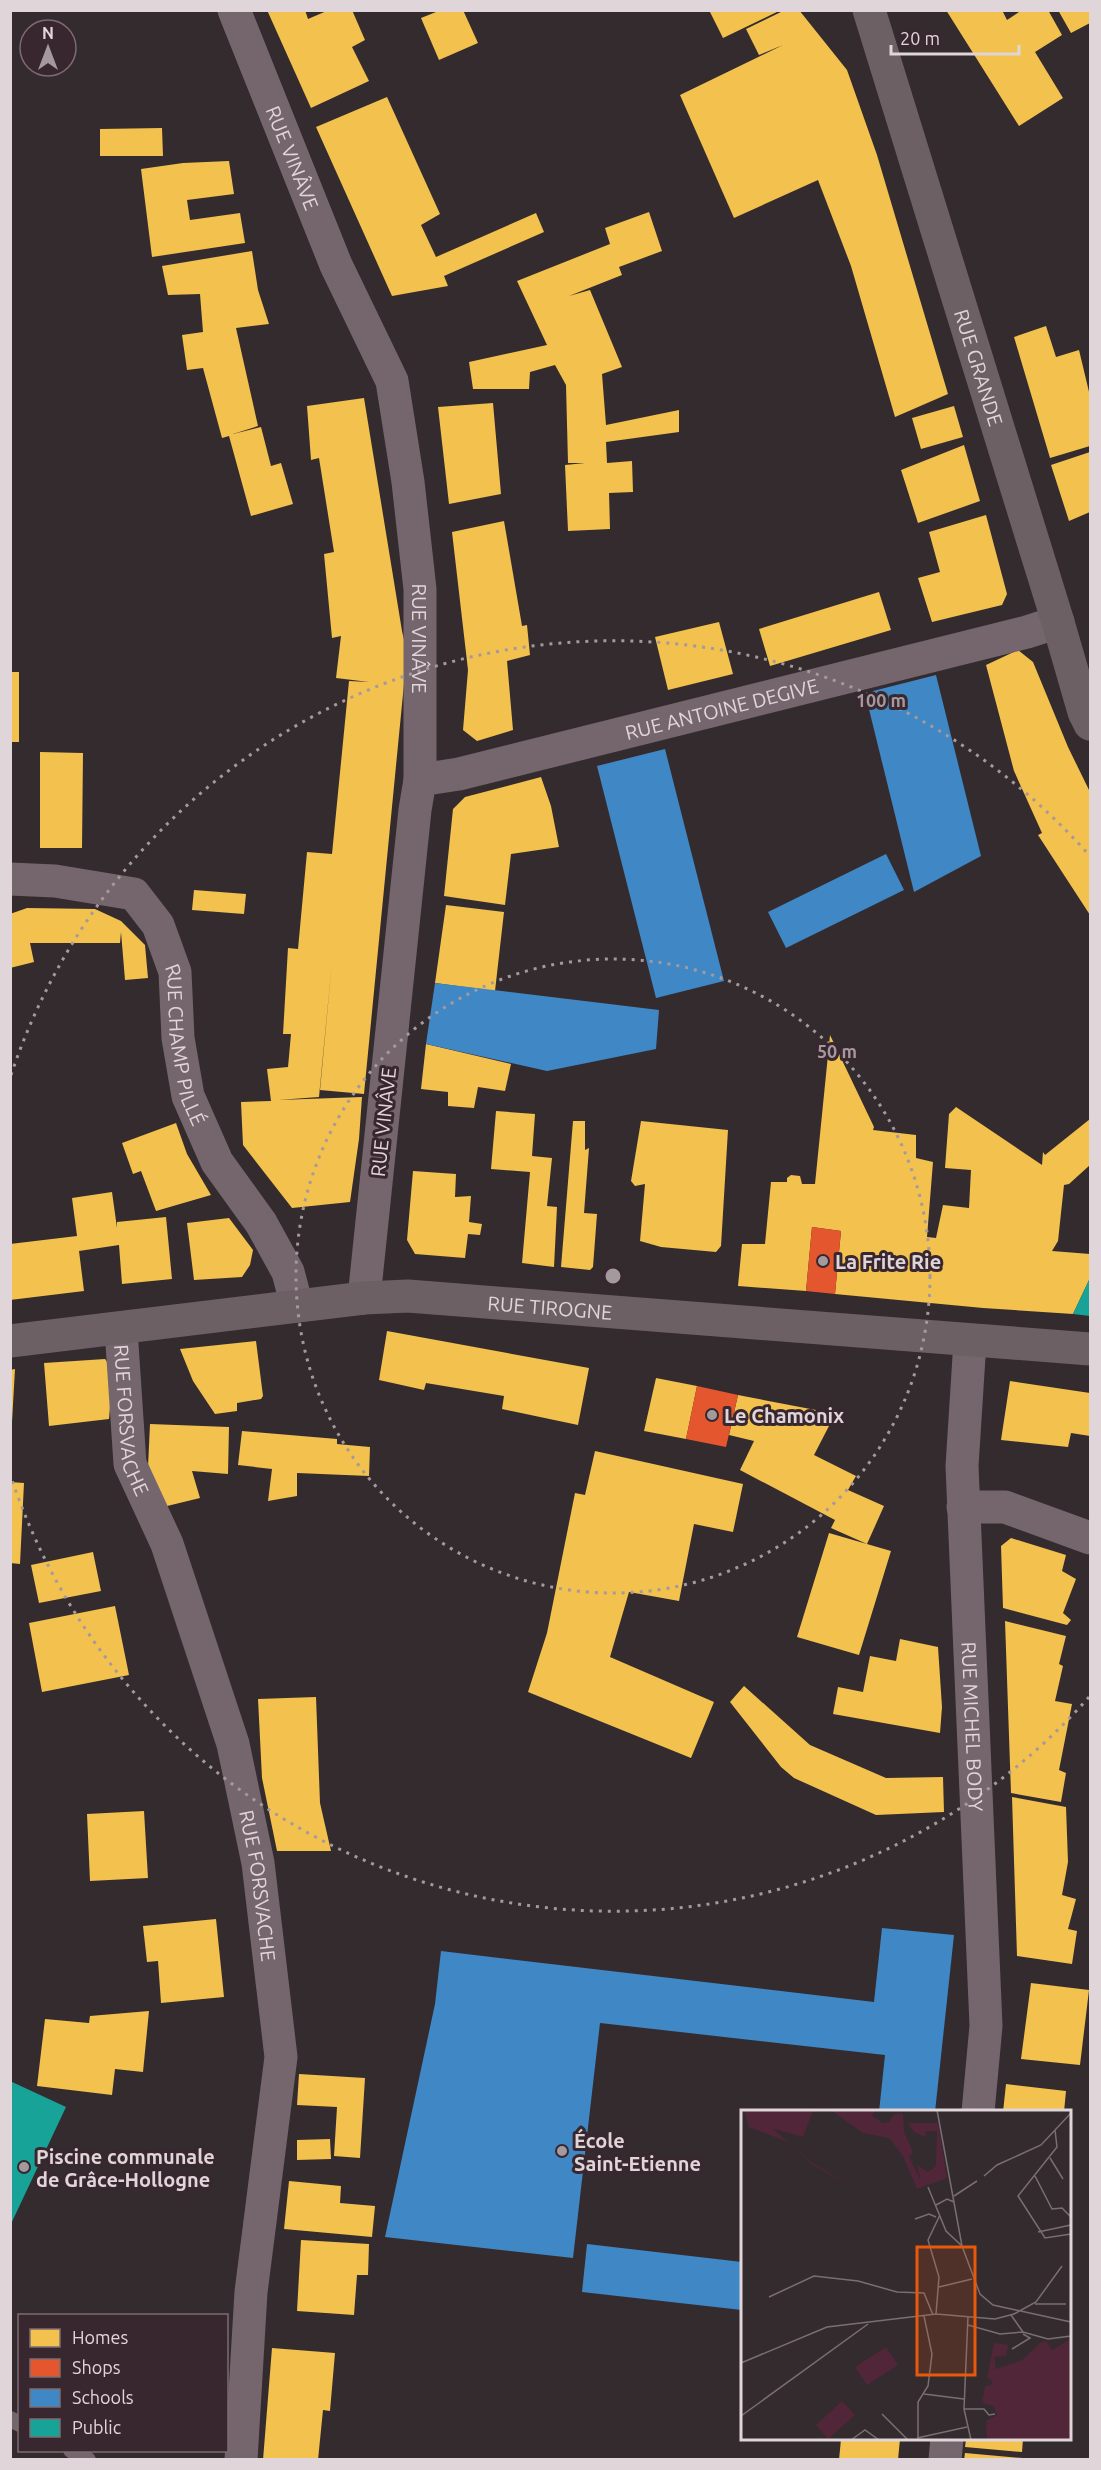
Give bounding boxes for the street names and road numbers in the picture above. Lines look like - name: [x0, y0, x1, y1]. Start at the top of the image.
- street label: RUE VINÂVE: [262, 102, 324, 213]
- street label: RUE GRANDE: [951, 306, 1008, 429]
- street label: RUE VINÂVE: [409, 584, 432, 694]
- street label: RUE ANTOINE DEGIVE: [623, 673, 820, 744]
- street label: RUE CHAMP PILLÉ: [161, 960, 211, 1129]
- street label: RUE VINÂVE: [366, 1066, 400, 1178]
- street label: RUE TIROGNE: [487, 1291, 613, 1323]
- street label: RUE FORSVACHE: [111, 1344, 154, 1499]
- street label: RUE MICHEL BODY: [958, 1641, 988, 1812]
- street label: RUE FORSVACHE: [236, 1808, 281, 1962]

